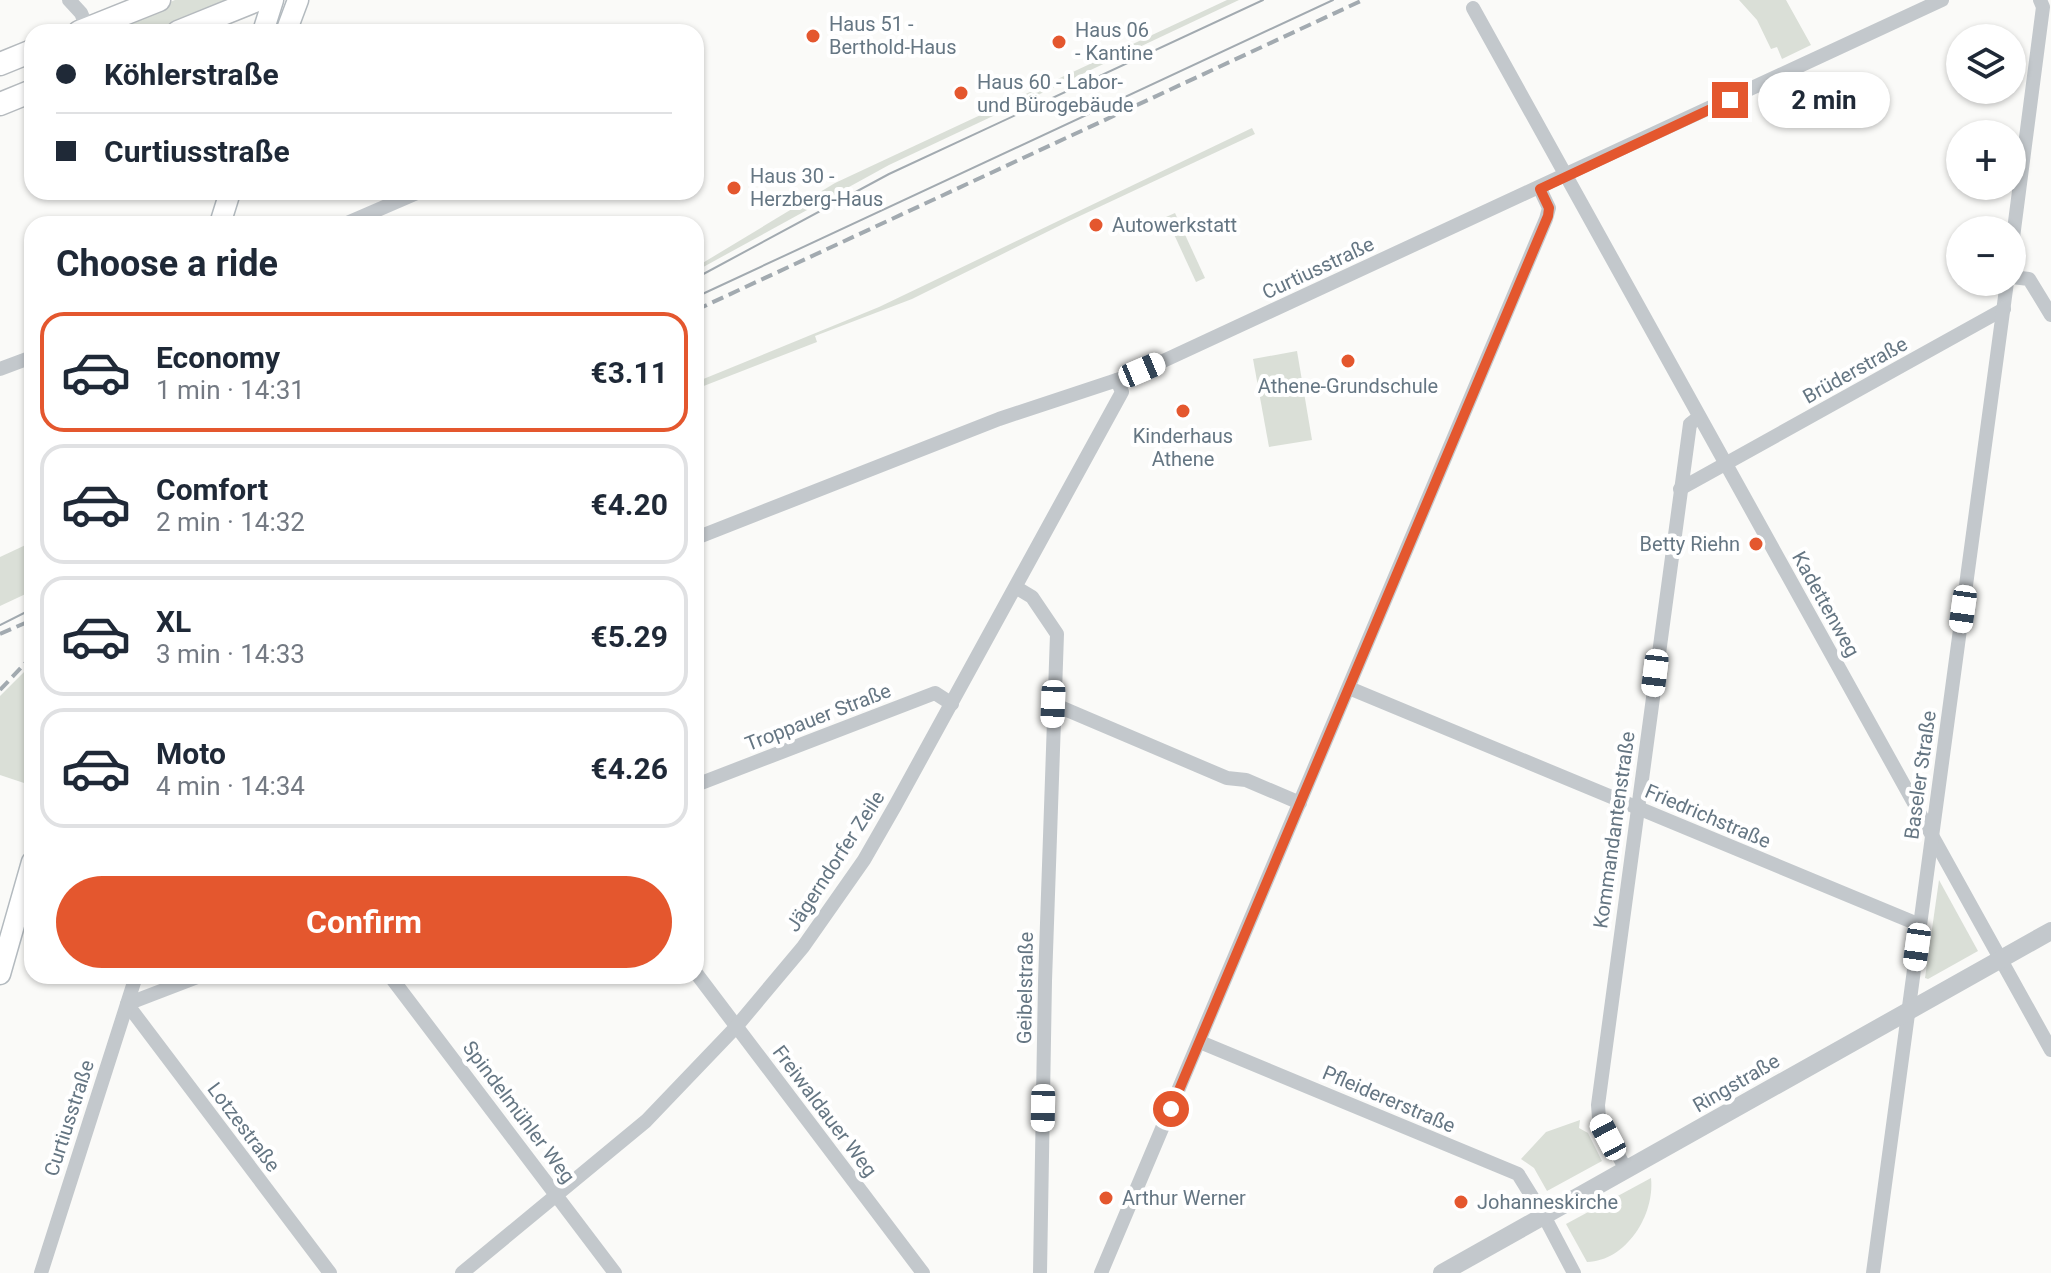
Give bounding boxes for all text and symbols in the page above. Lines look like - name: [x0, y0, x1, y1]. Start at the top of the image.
- place label: Haus 51 - Berthold-Haus: [829, 12, 956, 59]
- place label: Haus 06 - Kantine: [1075, 18, 1153, 65]
- map controls: [1946, 24, 2026, 296]
- button: layers: [1946, 24, 2026, 104]
- marker: Haus 51 - Berthold-Haus: [804, 27, 822, 45]
- marker: Haus 06 - Kantine: [1050, 33, 1068, 51]
- text: Köhlerstraße: [104, 57, 279, 92]
- place label: Haus 60 - Labor- und Bürogebäude: [977, 70, 1134, 117]
- callout: 2 min: [1758, 72, 1890, 128]
- route end: [1712, 82, 1748, 118]
- marker: Haus 60 - Labor- und Bürogebäude: [952, 84, 970, 102]
- text: 2 min: [1791, 85, 1857, 115]
- button: +: [1946, 120, 2026, 200]
- text: Curtiusstraße: [104, 134, 290, 169]
- place label: Haus 30 - Herzberg-Haus: [750, 164, 883, 211]
- marker: Haus 30 - Herzberg-Haus: [725, 179, 743, 197]
- place label: Autowerkstatt: [1112, 213, 1237, 237]
- marker: Autowerkstatt: [1087, 216, 1105, 234]
- button: −: [1946, 216, 2026, 296]
- street label: Curtiusstraße: [1258, 232, 1378, 304]
- text: Choose a ride: [56, 243, 278, 285]
- street label: Brüderstraße: [1799, 331, 1911, 409]
- icon: car: [60, 336, 132, 408]
- text: Economy: [156, 340, 280, 375]
- car: [1115, 350, 1169, 390]
- marker: Athene-Grundschule: [1339, 352, 1357, 370]
- text: €3.11: [590, 355, 668, 390]
- place label: Athene-Grundschule: [1258, 374, 1438, 398]
- text: 1 min · 14:31: [156, 375, 305, 405]
- marker: Kinderhaus Athene: [1174, 402, 1192, 420]
- place label: Kinderhaus Athene: [1133, 424, 1233, 471]
- icon: car: [60, 468, 132, 540]
- text: Comfort: [156, 472, 268, 507]
- text: €4.20: [590, 487, 668, 522]
- text: 2 min · 14:32: [156, 507, 305, 537]
- place label: Betty Riehn: [1640, 532, 1740, 556]
- marker: Betty Riehn: [1747, 535, 1765, 553]
- street label: Kadettenweg: [1787, 547, 1865, 661]
- car: [1948, 584, 1978, 634]
- icon: car: [60, 600, 132, 672]
- text: XL: [156, 604, 191, 639]
- text: €5.29: [590, 619, 668, 654]
- text: 3 min · 14:33: [156, 639, 305, 669]
- car: [1640, 648, 1670, 698]
- street label: Troppauer Straße: [742, 678, 894, 756]
- car: [1040, 680, 1066, 728]
- street label: Baseler Straße: [1899, 709, 1941, 841]
- street label: Kommandantenstraße: [1588, 730, 1640, 930]
- icon: car: [60, 732, 132, 804]
- text: Moto: [156, 736, 226, 771]
- text: €4.26: [590, 751, 668, 786]
- text: 4 min · 14:34: [156, 771, 305, 801]
- street label: Friedrichstraße: [1642, 779, 1774, 853]
- street label: Jägerndorfer Zeile: [781, 786, 889, 936]
- button: Confirm: [56, 876, 672, 968]
- car: [1902, 922, 1932, 972]
- street label: Geibelstraße: [1012, 932, 1038, 1044]
- street label: Spindelmühler Weg: [458, 1036, 580, 1188]
- street label: Freiwaldauer Weg: [768, 1041, 882, 1181]
- street label: Ringstraße: [1688, 1049, 1784, 1117]
- street label: Curtiusstraße: [39, 1057, 99, 1179]
- street label: Pfleidererstraße: [1319, 1060, 1459, 1138]
- street label: Lotzestraße: [203, 1078, 285, 1176]
- car: [1031, 1084, 1055, 1132]
- route start: [1153, 1091, 1189, 1127]
- car: [1586, 1110, 1630, 1164]
- place label: Arthur Werner: [1122, 1186, 1246, 1210]
- marker: Arthur Werner: [1097, 1189, 1115, 1207]
- place label: Johanneskirche: [1477, 1190, 1618, 1214]
- marker: Johanneskirche: [1452, 1193, 1470, 1211]

